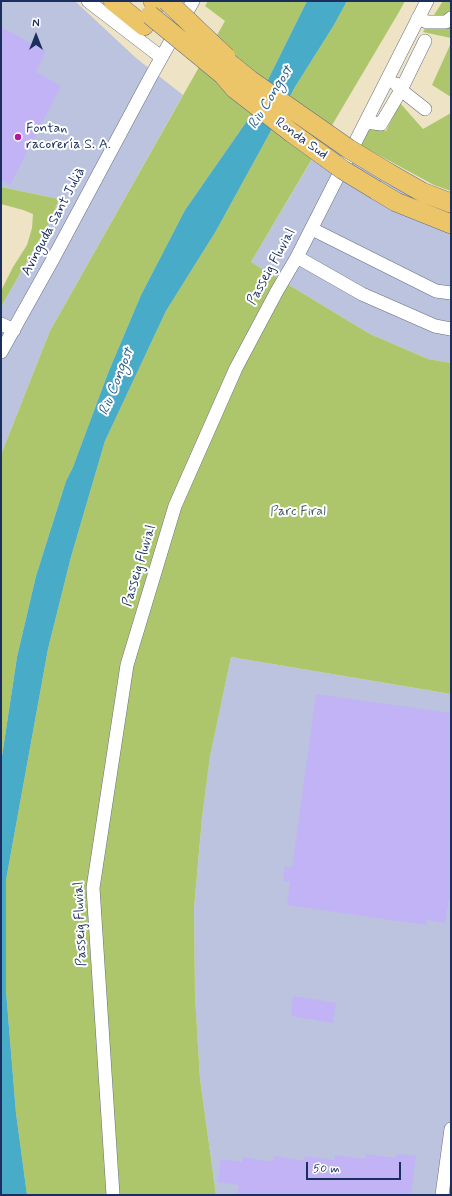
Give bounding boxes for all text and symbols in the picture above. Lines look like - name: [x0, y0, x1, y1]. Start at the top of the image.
- north arrow: [16, 16, 56, 56]
- text: N: [32, 17, 40, 31]
- water label: Riu Congost: [245, 63, 297, 133]
- street label: Ronda Sud: [271, 114, 331, 164]
- place label: Fontan racorería S. A.: [26, 121, 111, 154]
- marker: Fontan racorería S. A.: [13, 132, 23, 142]
- street label: Avinguda Sant Julià: [18, 165, 90, 279]
- street label: Passeig Fluvial: [244, 226, 300, 308]
- water label: Riu Congost: [95, 346, 139, 418]
- park label: Parc Firal: [270, 504, 326, 520]
- street label: Passeig Fluvial: [120, 523, 160, 609]
- street label: Passeig Fluvial: [71, 881, 91, 967]
- scale bar: [308, 1154, 403, 1180]
- text: 50 m: [313, 1161, 340, 1177]

